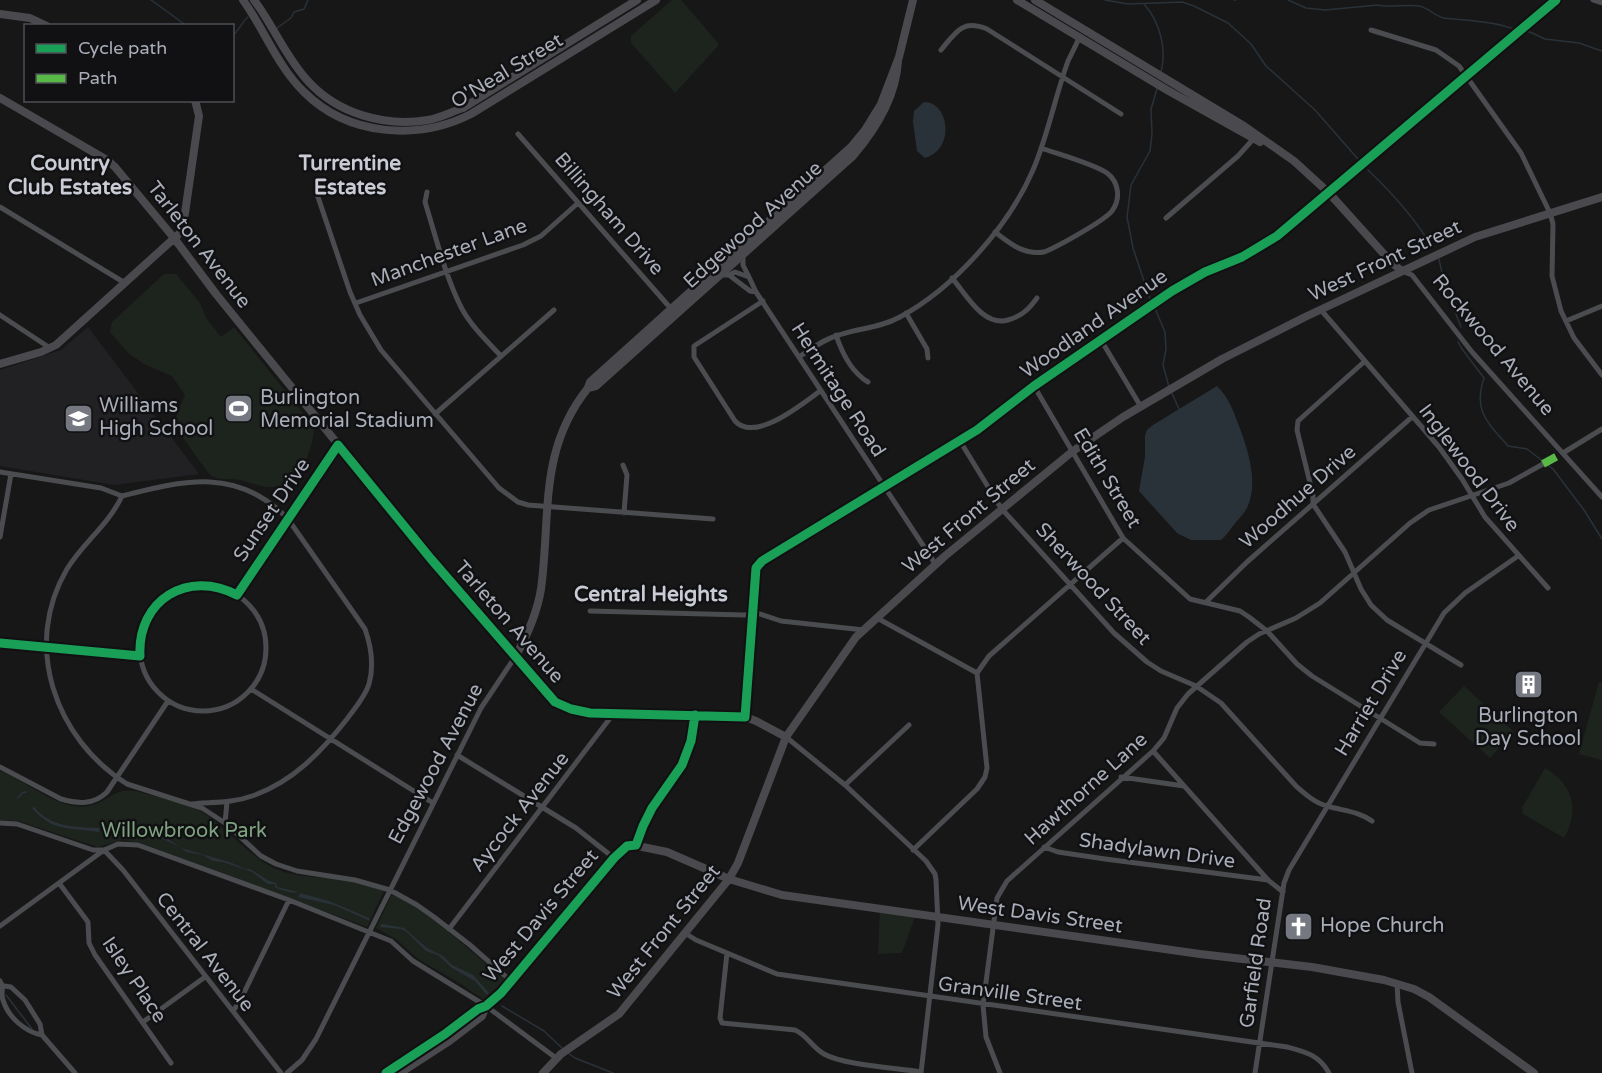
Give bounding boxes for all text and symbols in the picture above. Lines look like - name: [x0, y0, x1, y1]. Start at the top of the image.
- legend: [24, 24, 234, 102]
- street label: O'Neal Street: [447, 28, 568, 114]
- text: Cycle path: [78, 37, 167, 59]
- text: Path: [78, 67, 117, 89]
- street label: Billingham Drive: [549, 148, 669, 280]
- district label: Country Club Estates: [8, 151, 132, 200]
- district label: Turrentine Estates: [298, 151, 401, 200]
- street label: Edgewood Avenue: [679, 156, 827, 294]
- street label: Tarleton Avenue: [142, 177, 256, 313]
- street label: Manchester Lane: [368, 214, 530, 292]
- street label: West Front Street: [1305, 215, 1466, 307]
- street label: Woodland Avenue: [1016, 264, 1172, 384]
- street label: Rockwood Avenue: [1427, 269, 1559, 421]
- street label: Hermitage Road: [786, 318, 890, 462]
- place label: Burlington Memorial Stadium: [260, 386, 434, 433]
- sports icon: Burlington Memorial Stadium: [223, 393, 255, 425]
- place label: Williams High School: [99, 394, 213, 441]
- street label: Inglewood Drive: [1413, 399, 1525, 537]
- school or university icon: Williams High School: [62, 402, 94, 434]
- street label: Edith Street: [1068, 424, 1146, 533]
- street label: Woodhue Drive: [1235, 440, 1361, 554]
- street label: West Front Street: [898, 453, 1041, 579]
- street label: Sunset Drive: [229, 454, 315, 566]
- street label: Sherwood Street: [1030, 518, 1156, 650]
- street label: Tarleton Avenue: [449, 556, 569, 688]
- district label: Central Heights: [574, 582, 728, 607]
- street label: Harriet Drive: [1330, 645, 1412, 761]
- building icon: Burlington Day School: [1512, 669, 1544, 701]
- street label: Edgewood Avenue: [384, 680, 488, 848]
- place label: Burlington Day School: [1475, 704, 1581, 751]
- street label: Hawthorne Lane: [1020, 728, 1152, 850]
- street label: Aycock Avenue: [466, 747, 574, 877]
- park label: Willowbrook Park: [101, 819, 267, 843]
- street label: Shadylawn Drive: [1077, 828, 1237, 874]
- street label: West Davis Street: [478, 844, 604, 987]
- street label: West Front Street: [602, 860, 726, 1004]
- street label: Central Avenue: [151, 887, 259, 1017]
- street label: West Davis Street: [956, 892, 1124, 939]
- street label: Garfield Road: [1235, 896, 1277, 1030]
- church icon: Hope Church: [1283, 910, 1315, 942]
- place label: Hope Church: [1320, 914, 1445, 938]
- street label: Isley Place: [96, 932, 172, 1028]
- street label: Granville Street: [936, 972, 1084, 1016]

